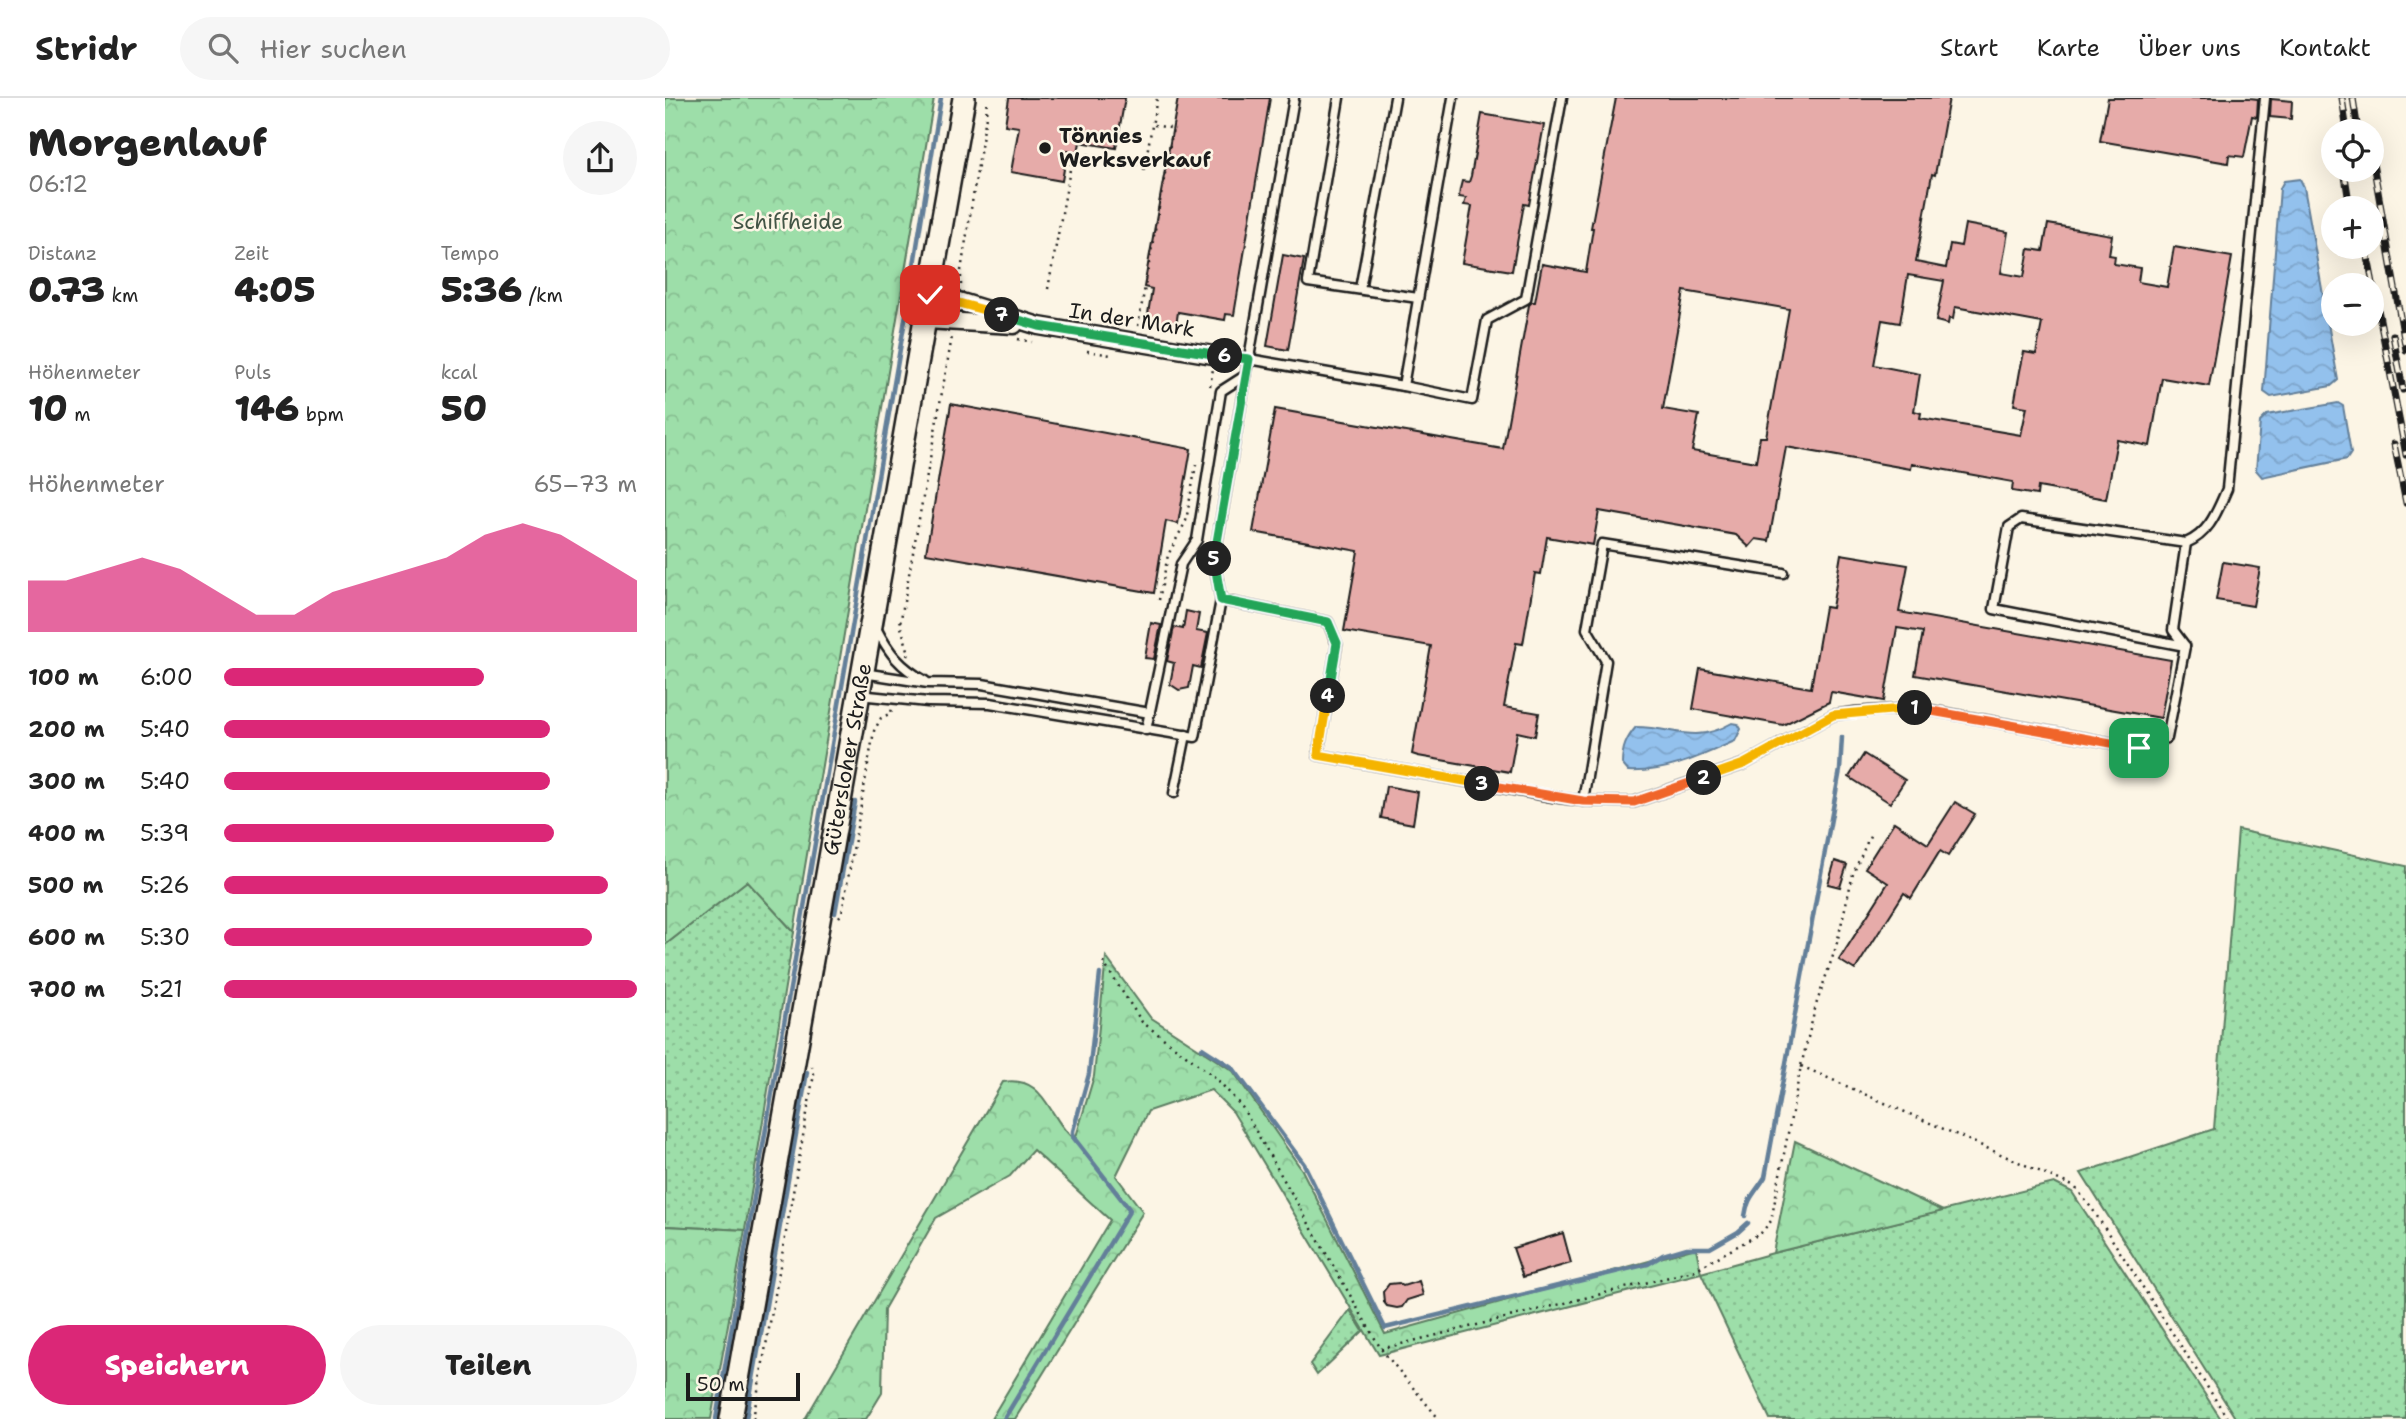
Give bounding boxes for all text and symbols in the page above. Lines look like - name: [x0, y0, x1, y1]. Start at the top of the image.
- search box: [180, 17, 670, 80]
- text: Stridr: [35, 26, 138, 71]
- icon: search: [204, 29, 242, 67]
- text: Hier suchen: [260, 31, 407, 66]
- text: Start: [1940, 32, 1999, 64]
- text: Karte: [2037, 32, 2100, 64]
- text: Über uns: [2138, 32, 2241, 64]
- text: Kontakt: [2279, 32, 2371, 64]
- text: Morgenlauf: [28, 117, 267, 168]
- map controls: [2321, 119, 2384, 336]
- button: locate: [2321, 119, 2384, 182]
- button: share: [563, 121, 637, 195]
- place label: Tönnies Werksverkauf: [1059, 122, 1212, 174]
- marker: Tönnies Werksverkauf: [1037, 140, 1053, 156]
- text: 06:12: [28, 169, 88, 199]
- button: +: [2321, 196, 2384, 259]
- park label: Schiffheide: [733, 208, 843, 236]
- text: Distanz: [28, 241, 97, 266]
- text: Zeit: [234, 241, 269, 266]
- text: Tempo: [441, 241, 499, 266]
- pin: [900, 265, 960, 325]
- text: 0.73: [28, 266, 105, 313]
- text: 4:05: [234, 266, 316, 313]
- text: 5:36: [441, 266, 522, 313]
- button: −: [2321, 273, 2384, 336]
- icon: check: [911, 276, 949, 314]
- text: km: [105, 283, 138, 308]
- text: /km: [522, 283, 563, 308]
- street label: In der Mark: [1067, 296, 1197, 344]
- pin: 7: [985, 298, 1019, 332]
- text: 7: [995, 302, 1008, 327]
- pin: 6: [1207, 338, 1243, 374]
- text: 6: [1218, 343, 1231, 368]
- text: Höhenmeter: [28, 360, 141, 385]
- text: Puls: [234, 360, 271, 385]
- text: kcal: [441, 360, 478, 385]
- text: 10: [28, 385, 68, 432]
- text: 146: [234, 385, 299, 432]
- text: 50: [441, 385, 487, 432]
- text: m: [68, 402, 91, 427]
- text: bpm: [299, 402, 344, 427]
- text: Höhenmeter: [28, 469, 165, 499]
- text: 65–73 m: [533, 469, 637, 499]
- pin: 5: [1197, 542, 1231, 576]
- text: 5: [1208, 546, 1219, 571]
- street label: Gütersloher Straße: [817, 661, 878, 858]
- text: 100 m: [28, 662, 99, 692]
- text: 6:00: [140, 662, 193, 692]
- pin: 4: [1311, 678, 1345, 714]
- text: 4: [1321, 683, 1334, 708]
- pin: 1: [1897, 690, 1933, 726]
- text: 1: [1910, 695, 1919, 720]
- text: 200 m: [28, 714, 105, 744]
- text: 5:40: [140, 714, 190, 744]
- pin: [2109, 718, 2169, 778]
- icon: arrive: [2120, 729, 2158, 767]
- pin: 2: [1686, 760, 1721, 796]
- text: 2: [1697, 765, 1710, 790]
- text: 300 m: [28, 766, 105, 796]
- text: 5:40: [140, 766, 190, 796]
- pin: 3: [1465, 766, 1499, 802]
- text: 3: [1475, 771, 1488, 796]
- text: 400 m: [28, 818, 105, 848]
- text: 5:39: [140, 818, 189, 848]
- text: 500 m: [28, 870, 103, 900]
- text: 5:26: [140, 870, 190, 900]
- text: 600 m: [28, 922, 105, 952]
- text: 5:30: [140, 922, 190, 952]
- text: 700 m: [28, 974, 105, 1004]
- text: 5:21: [140, 974, 183, 1004]
- button: Speichern: [28, 1325, 326, 1405]
- button: Teilen: [340, 1325, 637, 1405]
- scale bar: [686, 1370, 800, 1402]
- text: 50 m: [697, 1372, 745, 1397]

